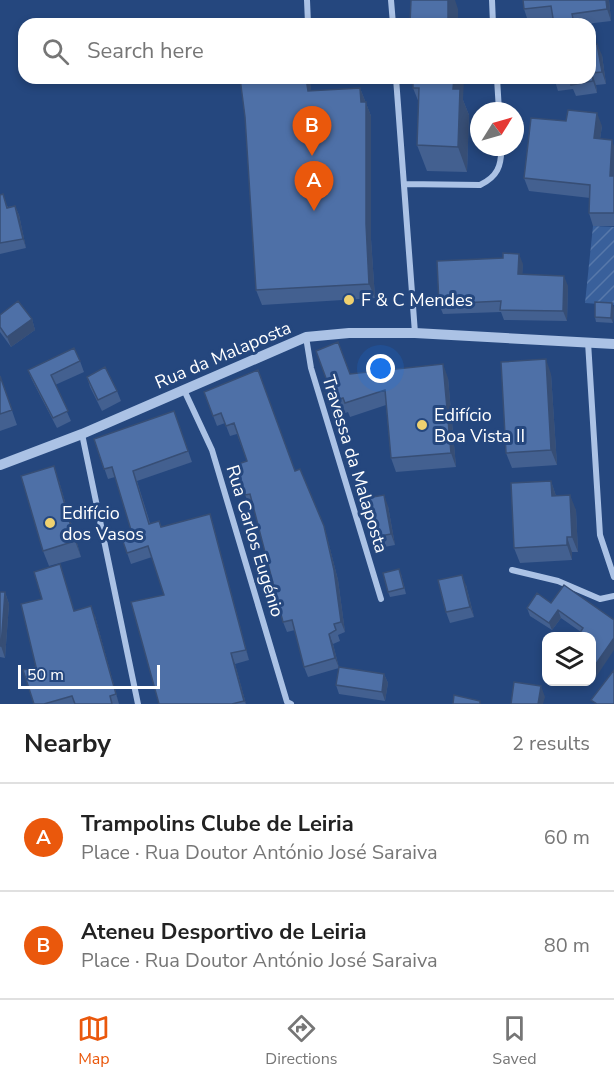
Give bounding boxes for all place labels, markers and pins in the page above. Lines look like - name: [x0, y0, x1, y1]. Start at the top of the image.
- pin: B: [292, 106, 332, 156]
- pin: A: [294, 162, 334, 211]
- place label: F & C Mendes: [361, 288, 473, 312]
- marker: F & C Mendes: [342, 293, 356, 307]
- place label: Edifício Boa Vista II: [434, 403, 525, 448]
- marker: Edifício Boa Vista II: [415, 418, 429, 432]
- place label: Edifício dos Vasos: [62, 501, 144, 546]
- marker: Edifício dos Vasos: [43, 516, 57, 530]

